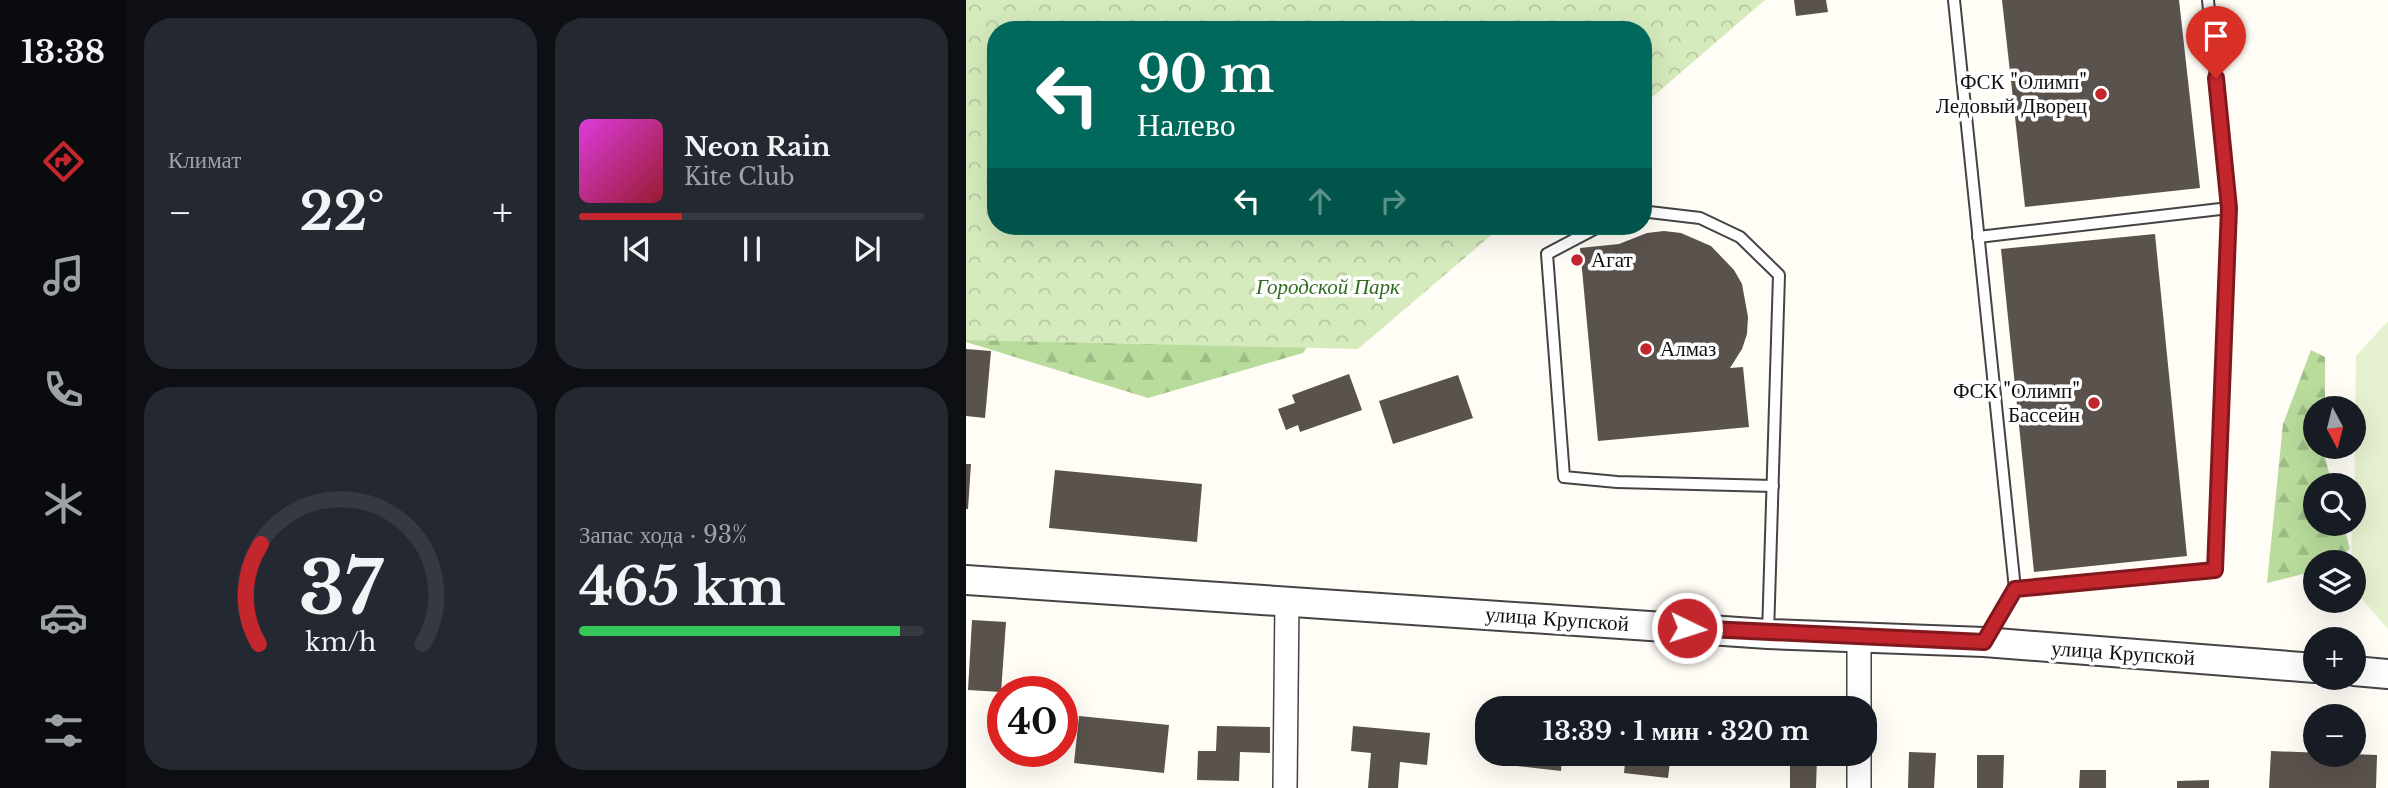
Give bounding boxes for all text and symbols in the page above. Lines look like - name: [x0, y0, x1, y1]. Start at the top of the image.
- pin: [2186, 6, 2246, 78]
- icon: arrive: [2197, 17, 2235, 55]
- text: 13:38: [21, 32, 105, 72]
- text: 90 m: [1137, 44, 1274, 105]
- icon: left: [1022, 49, 1113, 140]
- place label: ФСК "Олимп" Ледовый Дворец: [1936, 69, 2087, 119]
- marker: ФСК "Олимп" Ледовый Дворец: [2093, 86, 2109, 102]
- text: Налево: [1137, 105, 1236, 145]
- text: Neon Rain: [684, 131, 830, 163]
- icon: directions: [39, 137, 88, 186]
- text: Климат: [168, 146, 241, 174]
- text: Kite Club: [684, 163, 795, 191]
- text: 22°: [300, 180, 385, 244]
- icon: left: [1228, 182, 1266, 220]
- icon: ahead: [1301, 182, 1339, 220]
- icon: right: [1374, 182, 1412, 220]
- text: −: [168, 189, 192, 236]
- text: +: [492, 189, 513, 236]
- icon: previous: [618, 230, 656, 268]
- icon: pause: [733, 230, 771, 268]
- icon: next: [848, 230, 886, 268]
- place label: Агат: [1591, 247, 1633, 273]
- icon: music: [39, 251, 88, 300]
- marker: Агат: [1569, 252, 1585, 268]
- park label: Городской Парк: [1255, 274, 1400, 300]
- place label: Алмаз: [1660, 336, 1716, 362]
- marker: Алмаз: [1638, 341, 1654, 357]
- icon: phone: [39, 365, 88, 414]
- place label: ФСК "Олимп" Бассейн: [1953, 378, 2080, 428]
- marker: ФСК "Олимп" Бассейн: [2086, 395, 2102, 411]
- north arrow: [2303, 396, 2366, 458]
- map controls: [2303, 396, 2366, 767]
- button: search: [2303, 473, 2366, 536]
- icon: climate: [39, 479, 88, 528]
- text: Запас хода · 93%: [579, 521, 747, 549]
- text: 37: [299, 544, 384, 635]
- button: layers: [2303, 550, 2366, 613]
- text: 465 km: [579, 555, 785, 619]
- position arrow: [1650, 591, 1724, 665]
- icon: car: [39, 593, 88, 642]
- street label: улица Крупской: [1484, 601, 1630, 637]
- text: km/h: [305, 627, 376, 658]
- button: +: [2303, 627, 2366, 690]
- street label: улица Крупской: [2050, 635, 2196, 671]
- speed limit sign: 40: [987, 676, 1078, 767]
- button: −: [2303, 704, 2366, 767]
- icon: filters: [39, 706, 88, 755]
- text: 13:39 · 1 мин · 320 m: [1543, 715, 1809, 747]

